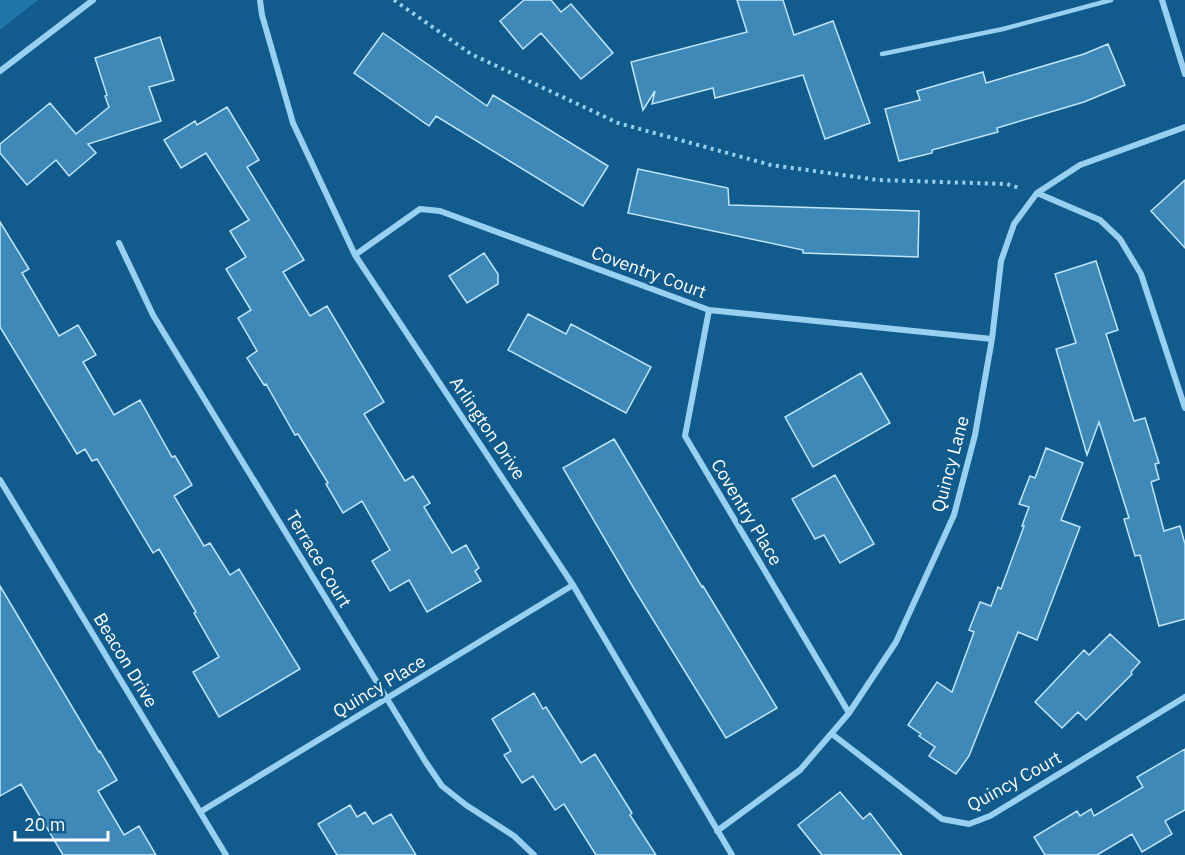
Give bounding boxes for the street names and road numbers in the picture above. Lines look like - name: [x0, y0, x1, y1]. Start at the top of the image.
- street label: Coventry Court: [588, 241, 710, 303]
- street label: Arlington Drive: [445, 372, 531, 484]
- street label: Quincy Lane: [926, 413, 974, 515]
- street label: Coventry Place: [706, 454, 788, 570]
- street label: Terrace Court: [281, 506, 357, 612]
- street label: Beacon Drive: [89, 608, 163, 712]
- street label: Quincy Place: [328, 649, 430, 723]
- street label: Quincy Court: [963, 746, 1065, 816]

